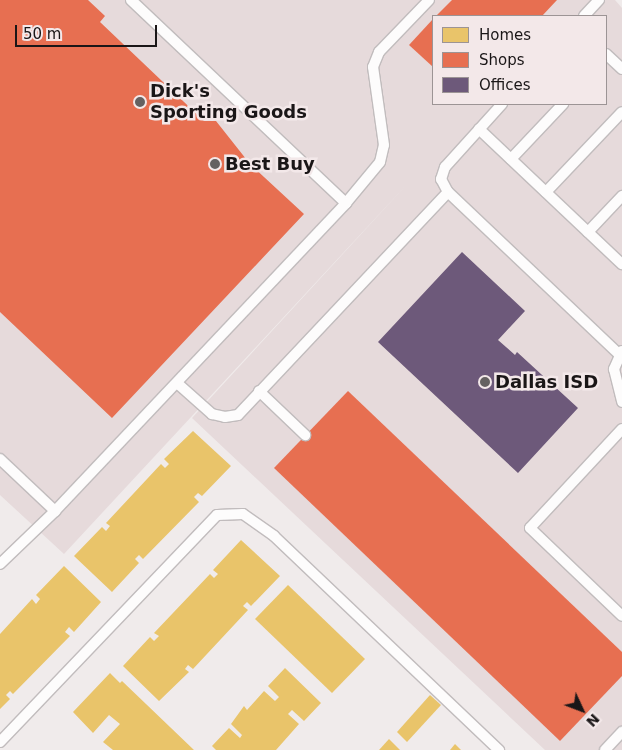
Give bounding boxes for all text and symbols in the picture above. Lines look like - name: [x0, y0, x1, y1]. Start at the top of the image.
- scale bar: [18, 15, 160, 47]
- legend: [432, 15, 607, 105]
- text: 50 m: [23, 25, 61, 43]
- text: Homes: [479, 26, 531, 44]
- text: Shops: [479, 51, 525, 69]
- text: Offices: [479, 76, 531, 94]
- place label: Dick's Sporting Goods: [150, 81, 307, 124]
- marker: Dick's Sporting Goods: [134, 96, 146, 108]
- place label: Best Buy: [225, 153, 315, 175]
- marker: Best Buy: [209, 158, 221, 170]
- place label: Dallas ISD: [495, 371, 598, 393]
- marker: Dallas ISD: [479, 376, 491, 388]
- north arrow: [557, 685, 607, 735]
- text: N: [583, 710, 603, 730]

